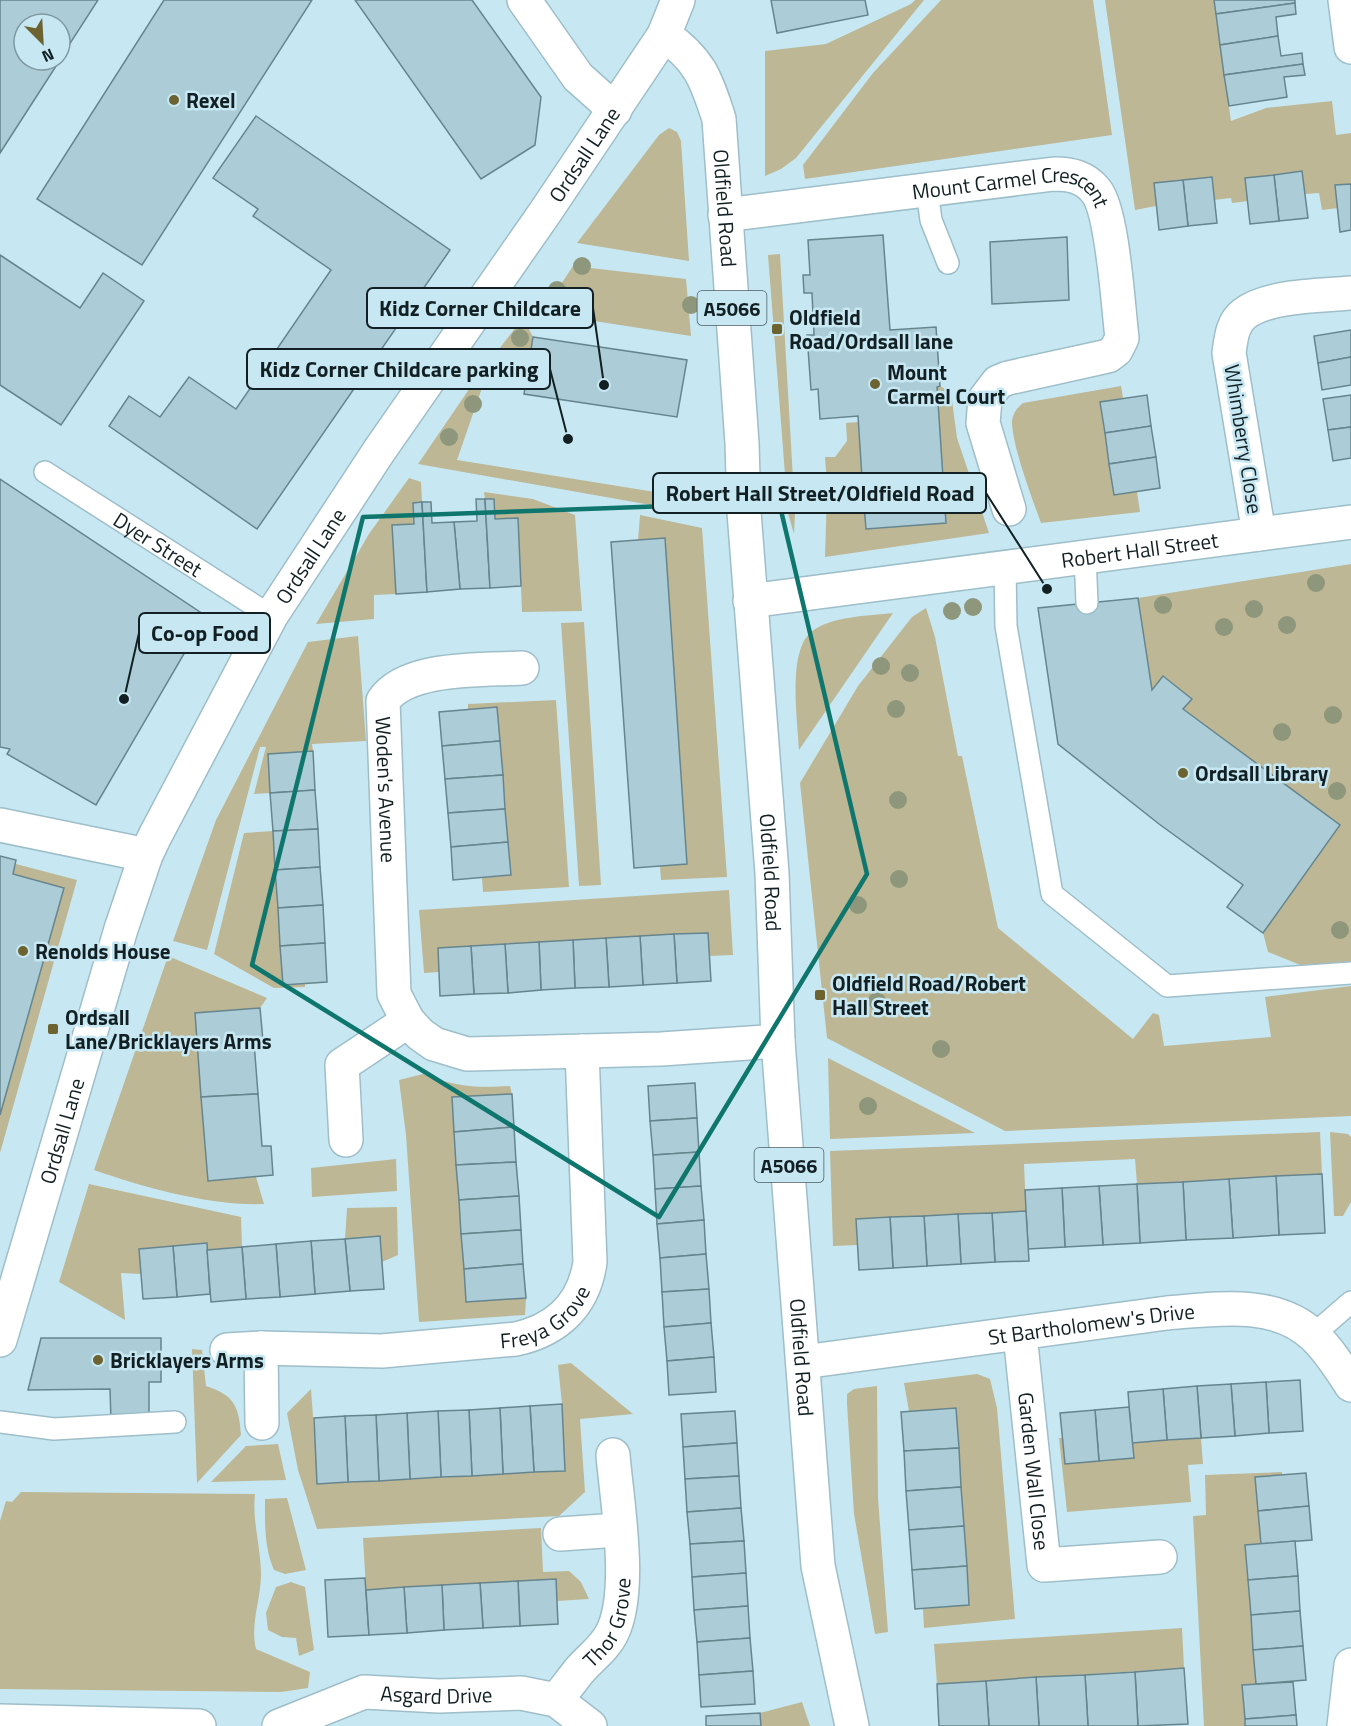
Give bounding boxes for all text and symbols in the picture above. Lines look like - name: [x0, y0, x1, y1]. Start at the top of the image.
- north arrow: [12, 12, 72, 72]
- text: N: [38, 42, 58, 69]
- place label: Rexel: [186, 84, 236, 116]
- marker: Rexel: [167, 93, 181, 107]
- street label: Ordsall Lane: [540, 100, 628, 209]
- street label: Oldfield Road: [705, 148, 745, 268]
- street label: Mount Carmel Crescent: [910, 158, 1119, 212]
- callout: Kidz Corner Childcare: [367, 288, 593, 328]
- text: Kidz Corner Childcare: [379, 291, 581, 325]
- road number: A5066: [698, 291, 766, 325]
- place label: Oldfield Road/Ordsall lane: [789, 301, 953, 357]
- marker: Oldfield Road/Ordsall lane: [770, 322, 784, 336]
- callout: Kidz Corner Childcare parking: [247, 349, 550, 389]
- text: Kidz Corner Childcare parking: [259, 352, 539, 386]
- place label: Mount Carmel Court: [887, 356, 1005, 412]
- street label: Whimberry Close: [1216, 362, 1272, 516]
- marker: Mount Carmel Court: [868, 377, 882, 391]
- callout: Robert Hall Street/Oldfield Road: [653, 473, 986, 513]
- text: Robert Hall Street/Oldfield Road: [665, 476, 975, 510]
- street label: Ordsall Lane: [267, 502, 354, 610]
- street label: Dyer Street: [107, 504, 209, 585]
- street label: Robert Hall Street: [1059, 524, 1221, 576]
- callout: Co-op Food: [139, 613, 270, 653]
- text: Co-op Food: [151, 616, 259, 650]
- street label: Woden's Avenue: [368, 716, 405, 863]
- place label: Ordsall Library: [1195, 757, 1329, 789]
- marker: Ordsall Library: [1176, 766, 1190, 780]
- street label: Oldfield Road: [751, 812, 790, 932]
- place label: Renolds House: [35, 935, 171, 967]
- marker: Renolds House: [16, 944, 30, 958]
- place label: Oldfield Road/Robert Hall Street: [832, 967, 1026, 1023]
- marker: Oldfield Road/Robert Hall Street: [813, 988, 827, 1002]
- place label: Ordsall Lane/Bricklayers Arms: [65, 1001, 272, 1057]
- marker: Ordsall Lane/Bricklayers Arms: [46, 1022, 60, 1036]
- street label: Ordsall Lane: [31, 1074, 92, 1188]
- road number: A5066: [754, 1148, 824, 1182]
- street label: Freya Grove: [499, 1280, 598, 1356]
- street label: St Bartholomew's Drive: [986, 1295, 1196, 1353]
- street label: Oldfield Road: [782, 1297, 823, 1417]
- place label: Bricklayers Arms: [110, 1344, 264, 1376]
- marker: Bricklayers Arms: [91, 1353, 105, 1367]
- street label: Garden Wall Close: [1010, 1391, 1058, 1552]
- street label: Thor Grove: [575, 1577, 639, 1675]
- street label: Asgard Drive: [379, 1677, 493, 1712]

